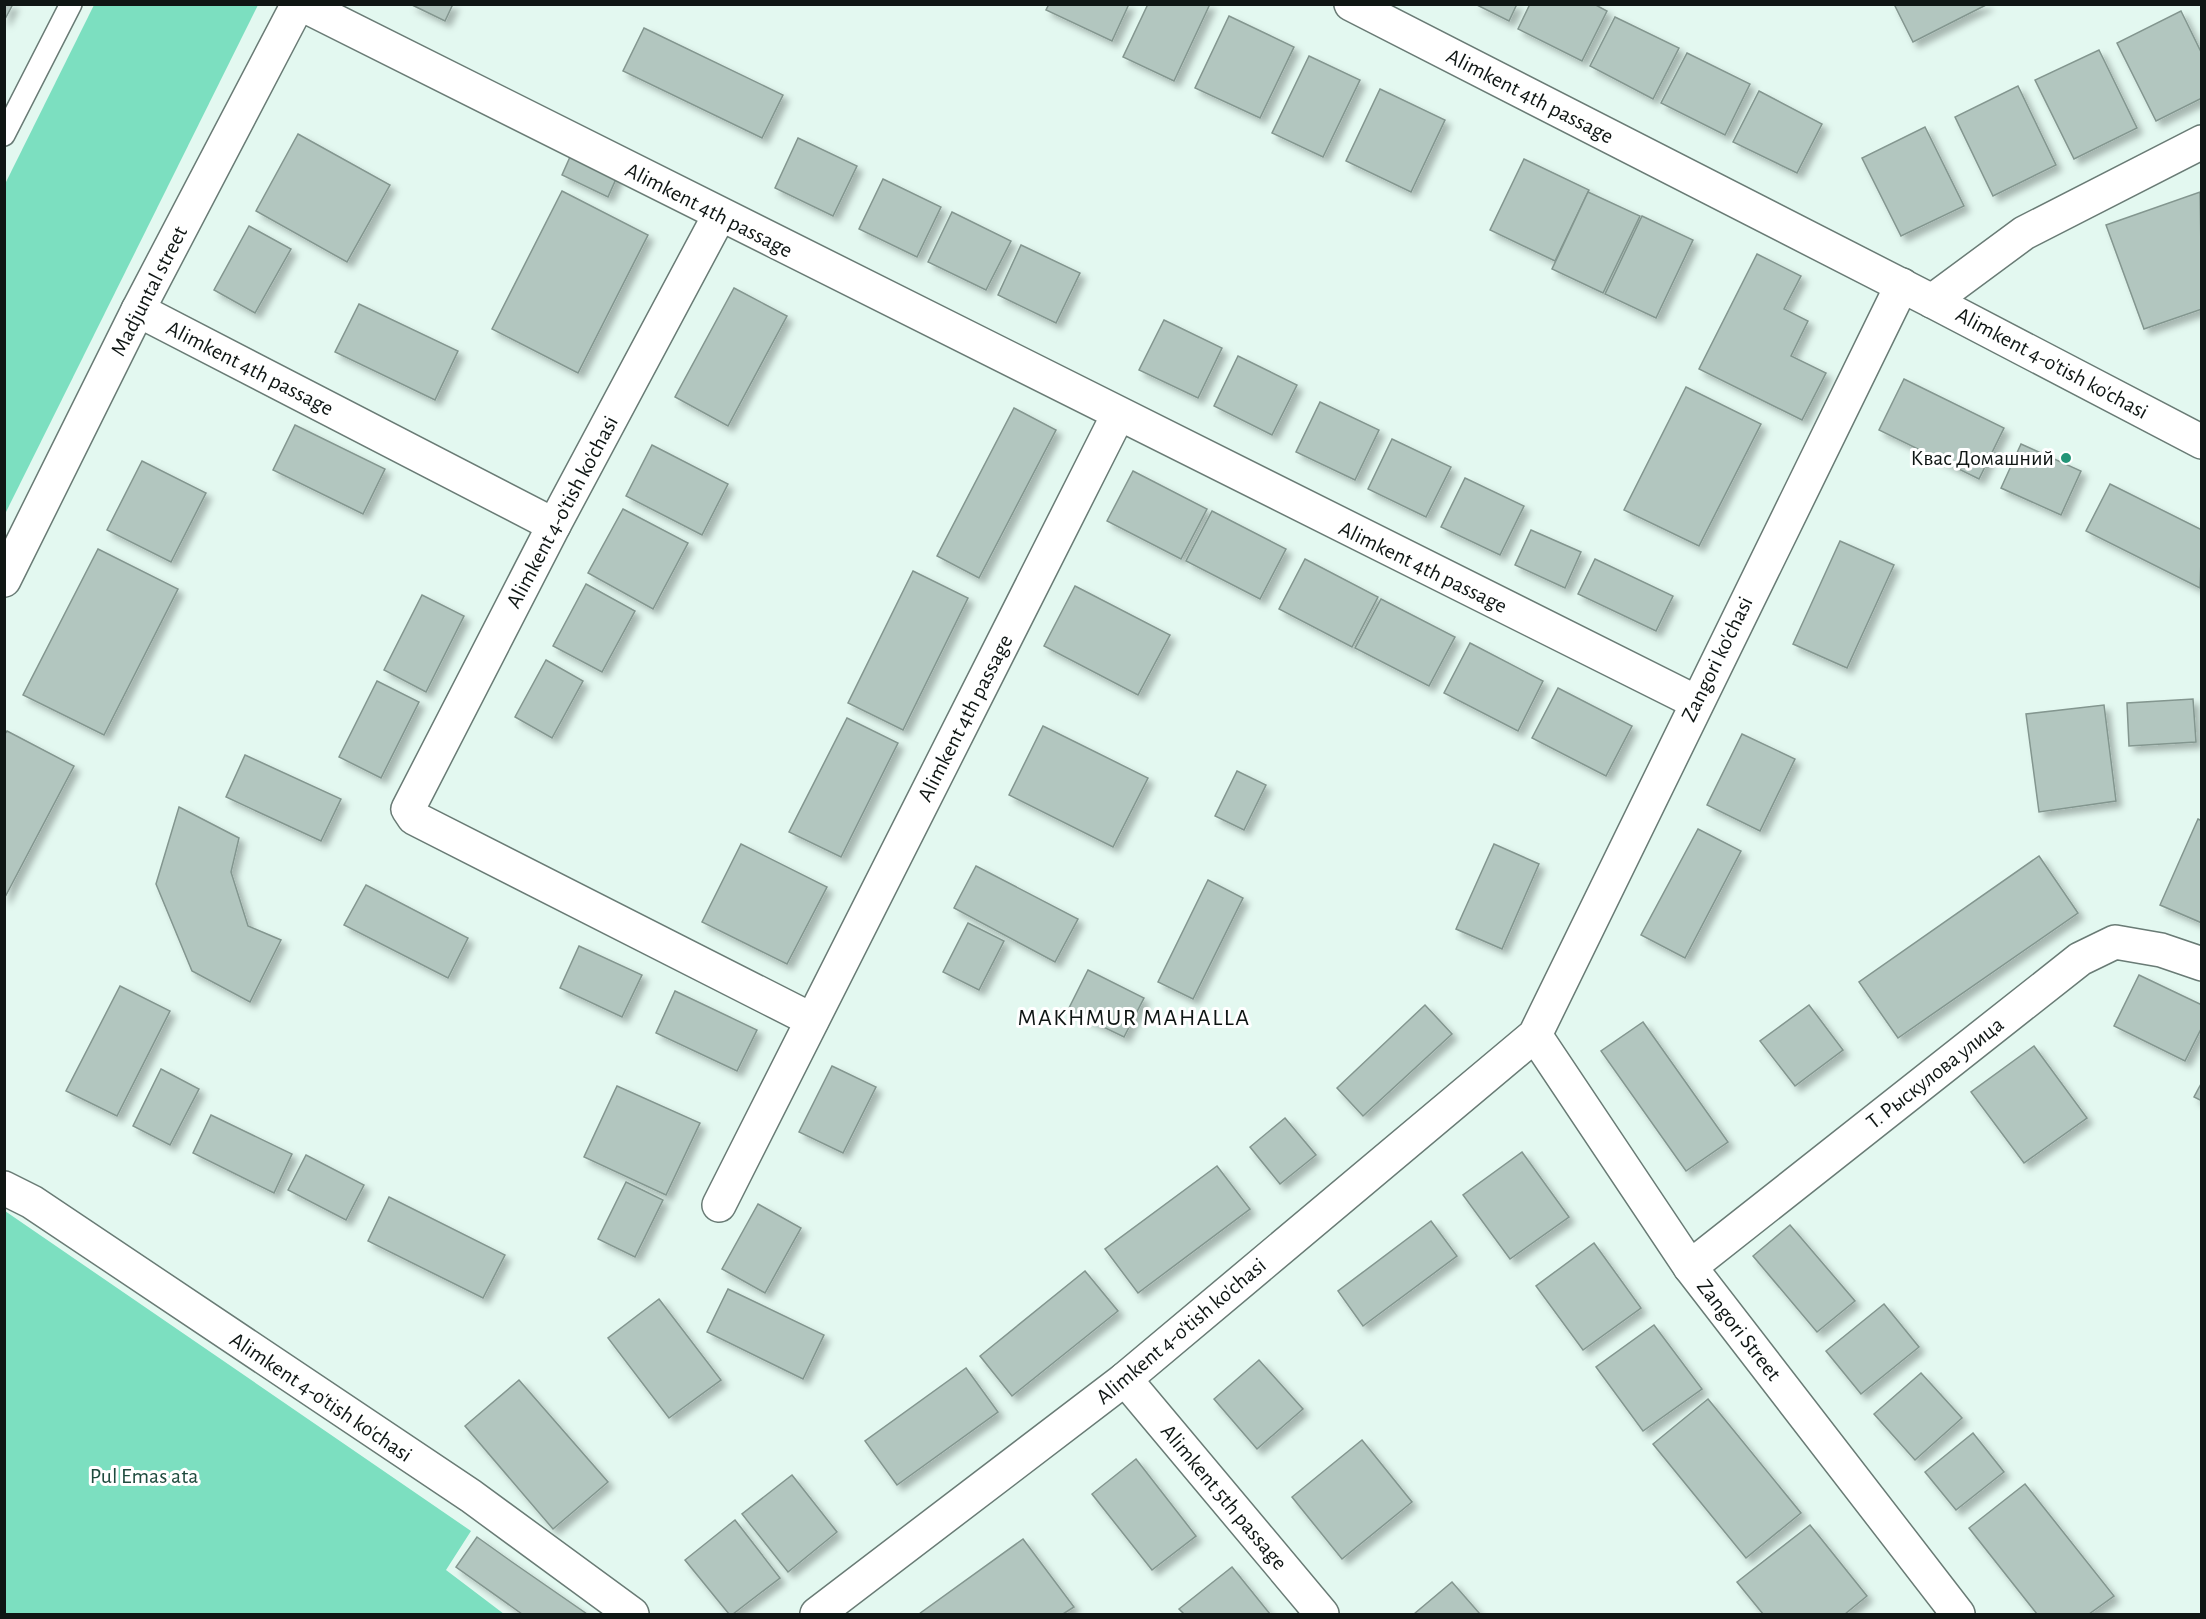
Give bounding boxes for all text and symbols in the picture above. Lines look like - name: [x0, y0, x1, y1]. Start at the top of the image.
- street label: Alimkent 4th passage: [1443, 44, 1617, 148]
- street label: Alimkent 4th passage: [622, 158, 796, 262]
- street label: Madjuntal street: [107, 222, 191, 360]
- street label: Alimkent 4-o'tish ko'chasi: [1952, 303, 2152, 423]
- street label: Alimkent 4th passage: [163, 316, 337, 420]
- street label: Alimkent 4-o'tish ko'chasi: [502, 412, 622, 612]
- place label: Квас Домашний: [1911, 447, 2054, 469]
- marker: Квас Домашний: [2059, 451, 2073, 465]
- street label: Alimkent 4th passage: [1335, 517, 1511, 617]
- street label: Zangori ko'chasi: [1677, 593, 1757, 725]
- street label: Alimkent 4th passage: [913, 631, 1017, 805]
- district label: MAKHMUR MAHALLA: [1017, 1006, 1251, 1030]
- street label: Т. Рыскулова улица: [1862, 1013, 2008, 1133]
- street label: Alimkent 4-o'tish ko'chasi: [1092, 1254, 1270, 1408]
- street label: Zangori Street: [1693, 1275, 1785, 1385]
- street label: Alimkent 4-o'tish ko'chasi: [226, 1328, 416, 1466]
- street label: Alimkent 5th passage: [1157, 1420, 1291, 1574]
- park label: Pul Emas ata: [90, 1465, 198, 1487]

